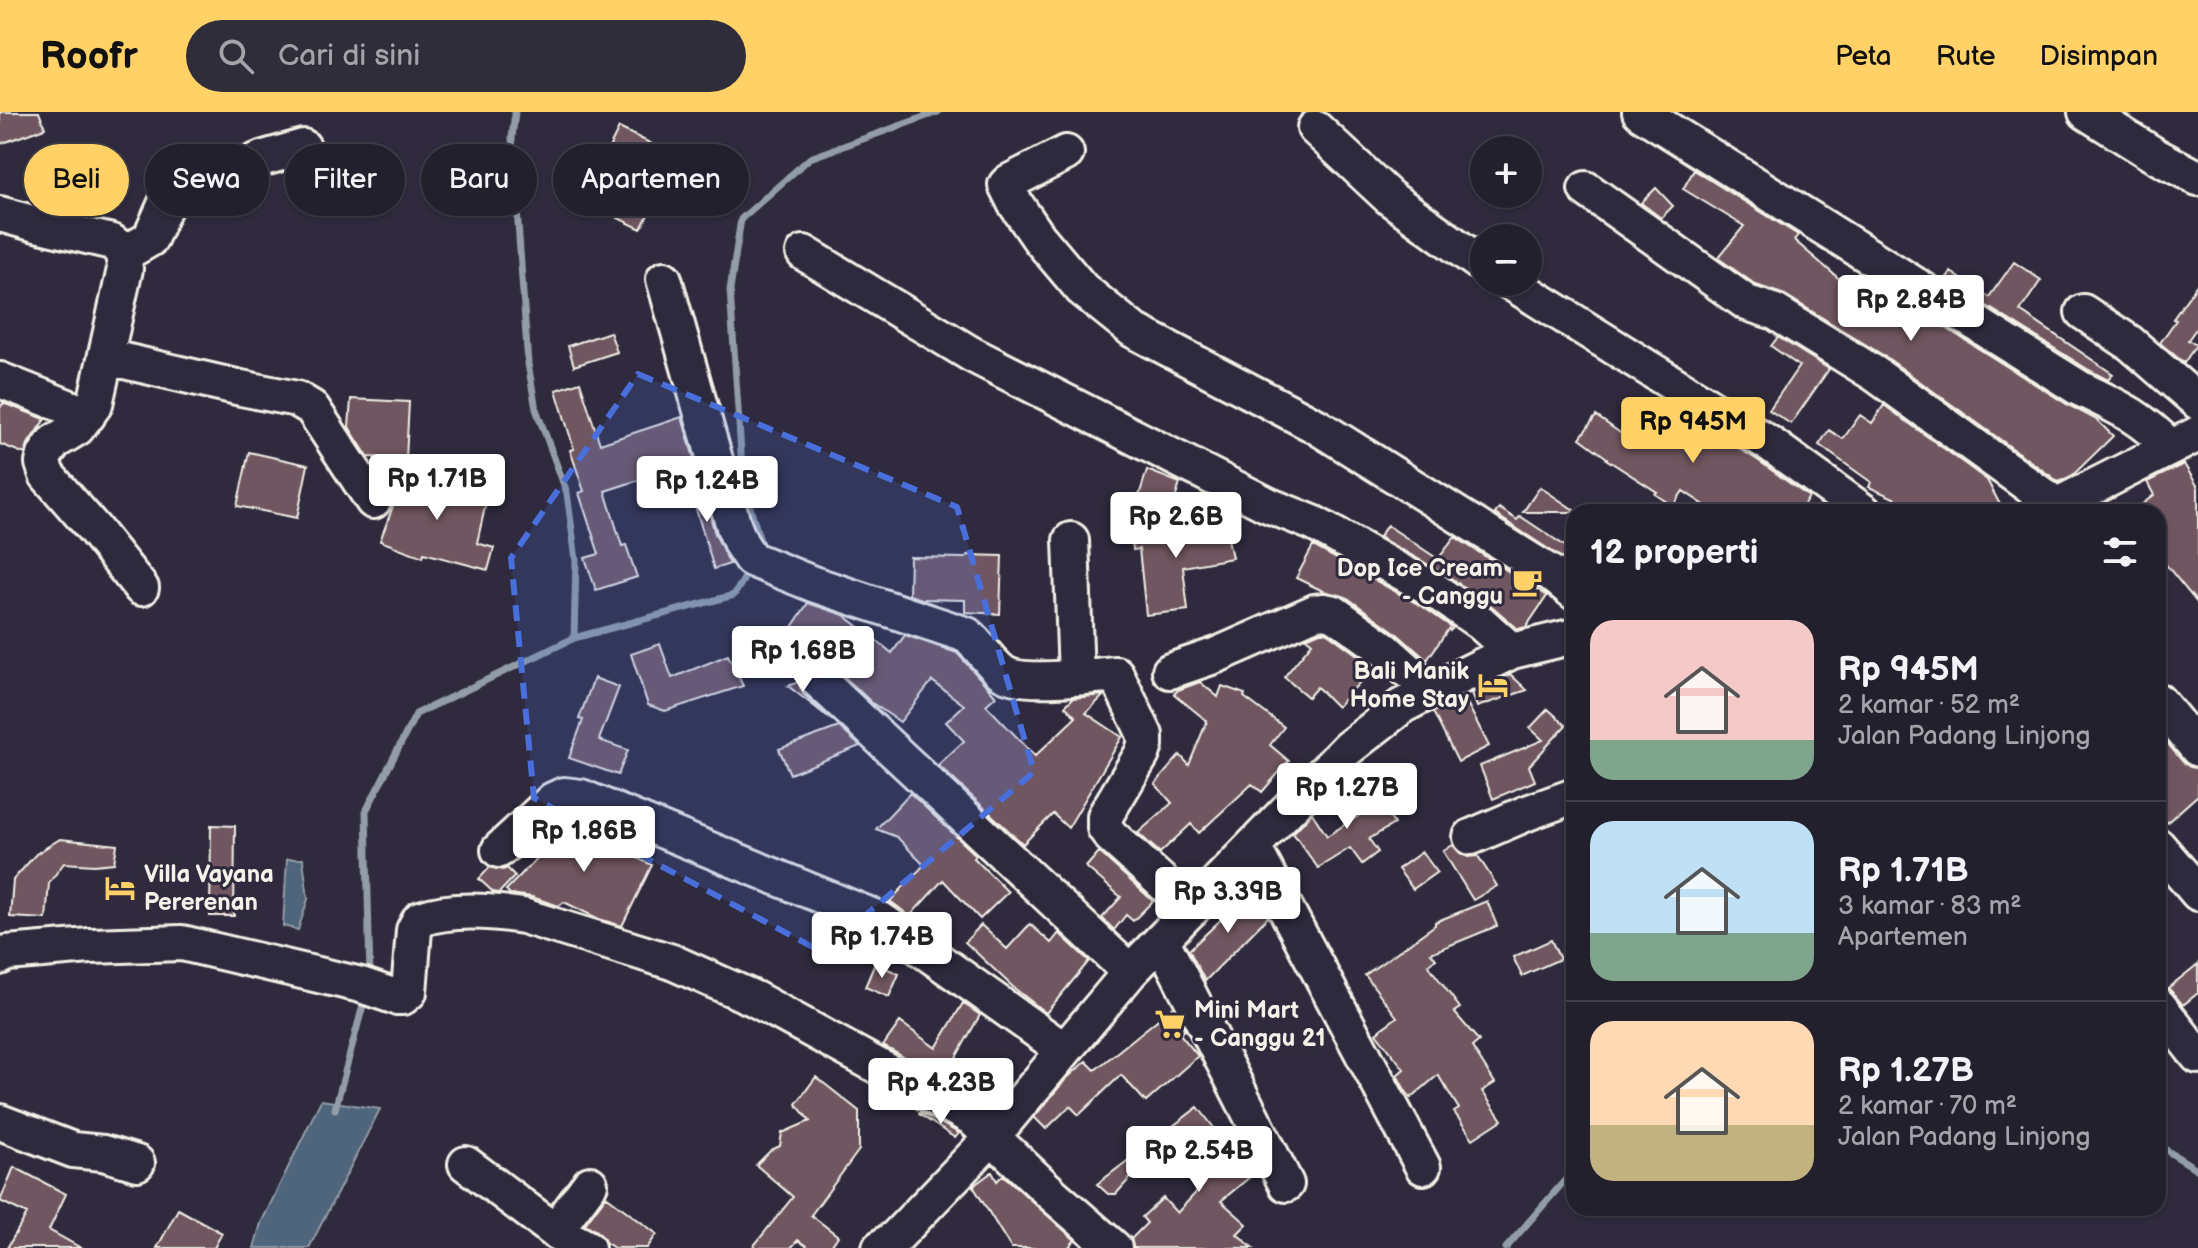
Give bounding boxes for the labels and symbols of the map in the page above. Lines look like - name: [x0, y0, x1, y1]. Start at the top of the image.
- pin: Rp 2.84B: [1828, 275, 1994, 343]
- pin: Rp 945M: [1619, 397, 1767, 465]
- pin: Rp 1.71B: [354, 454, 520, 522]
- pin: Rp 1.24B: [624, 456, 790, 524]
- pin: Rp 2.6B: [1102, 492, 1250, 560]
- place label: Dop Ice Cream - Canggu: [1337, 554, 1503, 611]
- cafe icon: Dop Ice Cream - Canggu: [1510, 565, 1544, 599]
- pin: Rp 1.68B: [720, 626, 886, 694]
- place label: Bali Manik Home Stay: [1350, 657, 1469, 714]
- hotel icon: Bali Manik Home Stay: [1476, 668, 1510, 702]
- pin: Rp 1.27B: [1264, 763, 1430, 831]
- pin: Rp 1.86B: [501, 806, 667, 874]
- place label: Villa Vayana Pererenan: [144, 860, 274, 917]
- pin: Rp 3.39B: [1145, 867, 1311, 935]
- hotel icon: Villa Vayana Pererenan: [103, 871, 137, 905]
- pin: Rp 1.74B: [799, 912, 965, 980]
- place label: Mini Mart - Canggu 21: [1194, 996, 1326, 1053]
- supermarket icon: Mini Mart - Canggu 21: [1153, 1007, 1187, 1041]
- pin: Rp 4.23B: [858, 1058, 1024, 1126]
- pin: Rp 2.54B: [1116, 1126, 1282, 1194]

